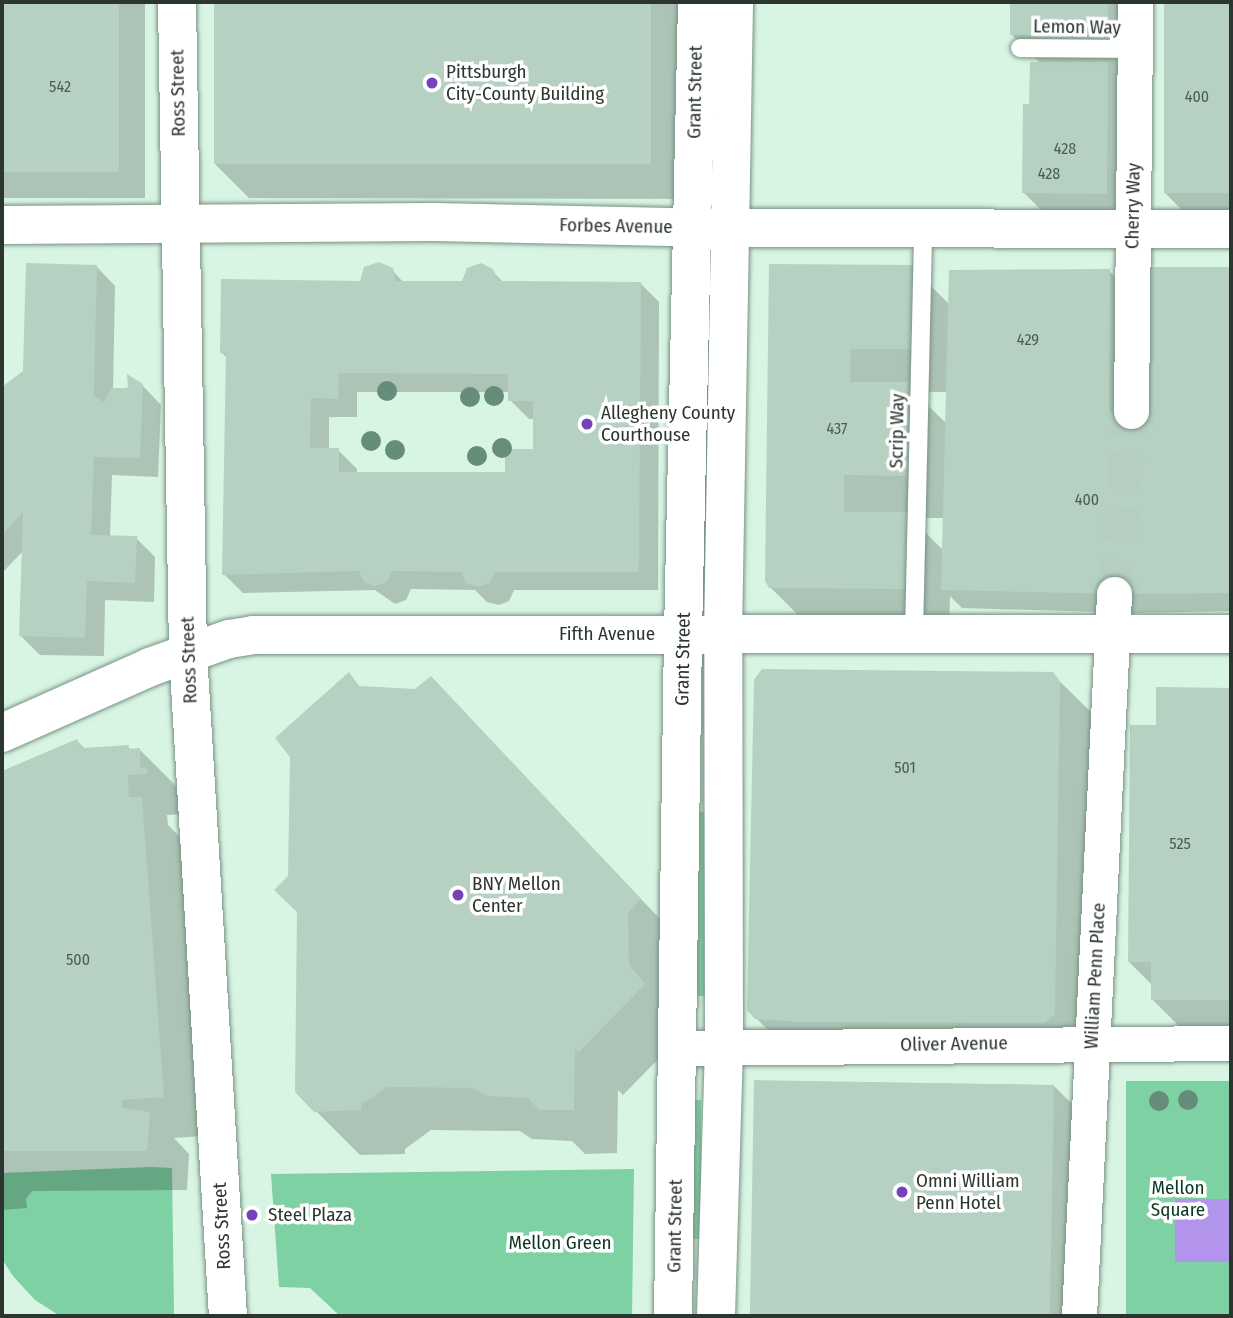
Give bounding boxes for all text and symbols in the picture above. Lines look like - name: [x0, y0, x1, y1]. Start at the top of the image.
- street label: Lemon Way: [1033, 15, 1121, 39]
- street label: Grant Street: [683, 45, 707, 139]
- street label: Ross Street: [166, 49, 190, 137]
- place label: Pittsburgh City-County Building: [446, 61, 604, 105]
- marker: Pittsburgh City-County Building: [424, 75, 440, 91]
- house number: 542: [49, 77, 71, 97]
- house number: 400: [1185, 87, 1209, 107]
- house number: 428: [1054, 139, 1076, 159]
- street label: Cherry Way: [1121, 163, 1145, 249]
- house number: 428: [1038, 164, 1060, 184]
- street label: Forbes Avenue: [559, 214, 673, 238]
- house number: 429: [1017, 330, 1039, 350]
- street label: Scrip Way: [885, 393, 909, 469]
- place label: Allegheny County Courthouse: [601, 402, 735, 446]
- marker: Allegheny County Courthouse: [579, 416, 595, 432]
- house number: 437: [826, 419, 848, 439]
- house number: 400: [1075, 490, 1099, 510]
- street label: Grant Street: [671, 612, 695, 706]
- street label: Ross Street: [176, 616, 202, 704]
- street label: Fifth Avenue: [559, 623, 655, 645]
- house number: 501: [894, 758, 916, 778]
- house number: 525: [1169, 834, 1191, 854]
- place label: BNY Mellon Center: [472, 873, 561, 917]
- marker: BNY Mellon Center: [450, 887, 466, 903]
- street label: William Penn Place: [1080, 902, 1110, 1050]
- house number: 500: [66, 950, 90, 970]
- street label: Oliver Avenue: [900, 1032, 1008, 1056]
- place label: Omni William Penn Hotel: [916, 1170, 1020, 1214]
- park label: Mellon Square: [1151, 1177, 1205, 1221]
- street label: Grant Street: [663, 1179, 687, 1273]
- street label: Ross Street: [208, 1182, 236, 1270]
- marker: Omni William Penn Hotel: [894, 1184, 910, 1200]
- place label: Steel Plaza: [268, 1204, 352, 1226]
- marker: Steel Plaza: [242, 1205, 262, 1225]
- park label: Mellon Green: [508, 1232, 612, 1254]

